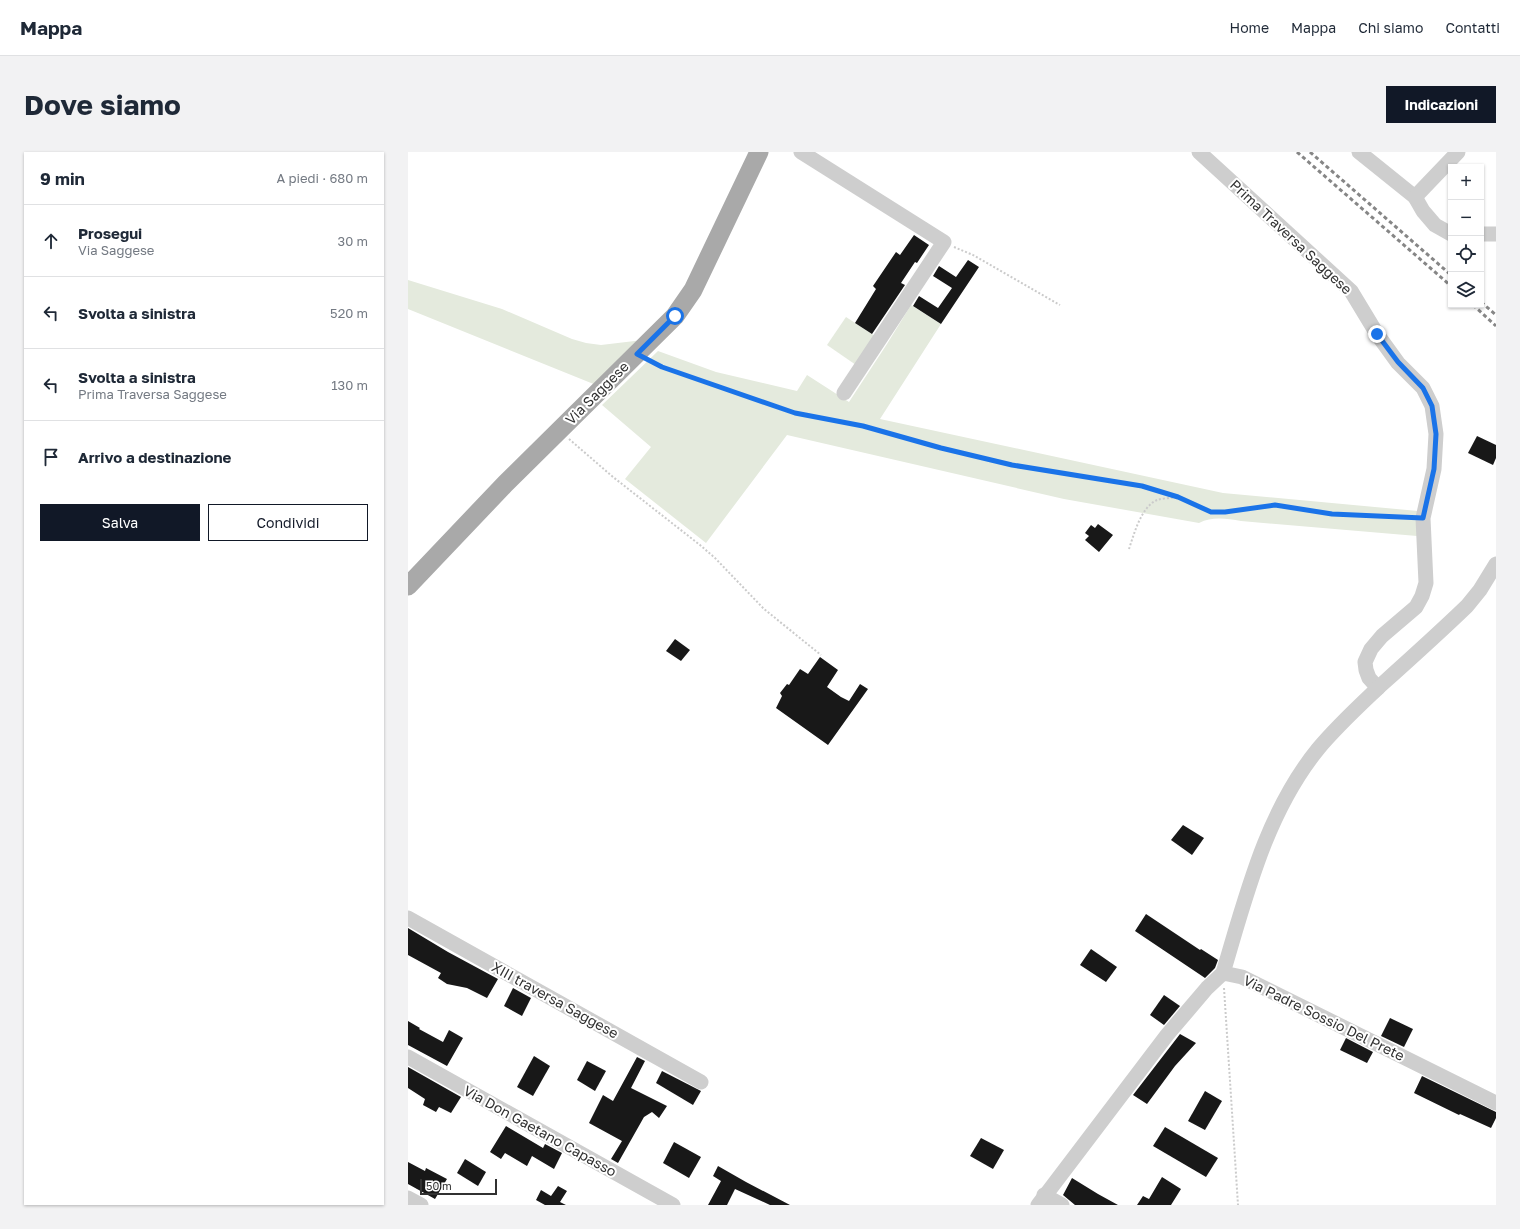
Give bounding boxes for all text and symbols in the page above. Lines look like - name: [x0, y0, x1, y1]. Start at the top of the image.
- text: Mappa: [20, 16, 82, 39]
- text: Home: [1230, 19, 1269, 36]
- text: Mappa: [1291, 19, 1336, 36]
- text: Chi siamo: [1358, 19, 1423, 36]
- text: Contatti: [1445, 19, 1500, 36]
- button: Indicazioni: [1386, 86, 1496, 123]
- text: Dove siamo: [24, 88, 181, 121]
- map controls: [1448, 164, 1484, 308]
- button: +: [1448, 164, 1484, 200]
- text: 9 min: [40, 168, 85, 189]
- text: A piedi · 680 m: [277, 170, 368, 186]
- street label: Prima Traversa Saggese: [1227, 176, 1356, 298]
- button: −: [1448, 200, 1484, 236]
- text: Prosegui: [78, 224, 142, 242]
- icon: ahead: [40, 230, 62, 252]
- text: 30 m: [338, 233, 368, 249]
- button: locate: [1448, 236, 1484, 272]
- text: Via Saggese: [78, 242, 154, 258]
- button: layers: [1448, 272, 1484, 308]
- icon: left: [40, 302, 62, 324]
- text: Svolta a sinistra: [78, 304, 196, 322]
- text: 520 m: [330, 305, 368, 321]
- route start: [666, 307, 684, 325]
- route end: [1368, 325, 1386, 343]
- street label: Via Saggese: [562, 358, 632, 428]
- text: Svolta a sinistra: [78, 368, 196, 386]
- icon: left: [40, 374, 62, 396]
- text: 130 m: [331, 377, 368, 393]
- text: Prima Traversa Saggese: [78, 386, 227, 402]
- icon: arrive: [40, 446, 62, 468]
- text: Arrivo a destinazione: [78, 448, 231, 466]
- button: Salva: [40, 504, 200, 541]
- button: Condividi: [208, 504, 368, 541]
- street label: XIII traversa Saggese: [489, 958, 622, 1041]
- street label: Via Padre Sossio Del Prete: [1241, 971, 1408, 1064]
- street label: Via Don Gaetano Capasso: [461, 1081, 620, 1180]
- scale bar: [420, 1177, 497, 1196]
- text: 50 m: [426, 1179, 452, 1192]

